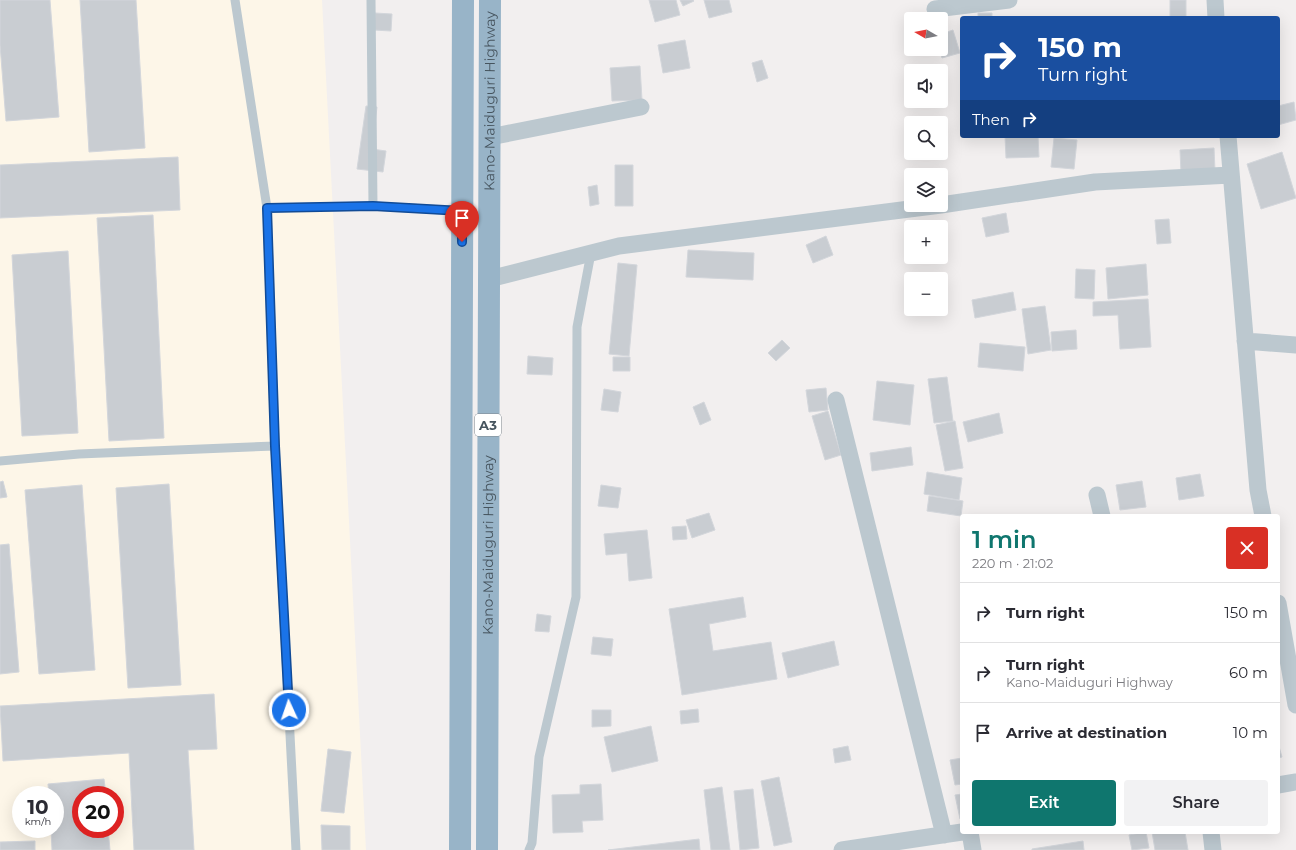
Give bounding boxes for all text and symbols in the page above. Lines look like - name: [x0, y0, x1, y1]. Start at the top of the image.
- street label: Kano-Maiduguri Highway: [480, 11, 499, 191]
- north arrow: [904, 12, 948, 56]
- map controls: [904, 12, 948, 316]
- text: 150 m: [1038, 30, 1122, 64]
- icon: right: [972, 32, 1024, 84]
- button: sound: [904, 64, 948, 108]
- text: Turn right: [1038, 64, 1128, 86]
- icon: right: [1018, 108, 1040, 130]
- text: Then: [972, 110, 1010, 129]
- button: search: [904, 116, 948, 160]
- button: layers: [904, 168, 948, 212]
- pin: [445, 201, 479, 242]
- icon: arrive: [451, 207, 473, 229]
- button: +: [904, 220, 948, 264]
- button: −: [904, 272, 948, 316]
- road number: A3: [475, 414, 501, 436]
- street label: Kano-Maiduguri Highway: [479, 455, 497, 635]
- text: 1 min: [972, 525, 1036, 554]
- button: close: [1226, 527, 1268, 569]
- text: 220 m · 21:02: [972, 555, 1053, 571]
- icon: right: [972, 602, 994, 624]
- text: Turn right: [1006, 603, 1085, 622]
- text: 150 m: [1224, 603, 1268, 622]
- text: Turn right: [1006, 655, 1085, 674]
- icon: right: [972, 662, 994, 684]
- text: 60 m: [1229, 663, 1268, 682]
- text: Kano-Maiduguri Highway: [1006, 674, 1173, 690]
- position arrow: [268, 689, 310, 731]
- icon: arrive: [972, 722, 994, 744]
- text: Arrive at destination: [1006, 723, 1167, 742]
- text: 10 m: [1233, 723, 1268, 742]
- button: Exit: [972, 780, 1116, 826]
- button: Share: [1124, 780, 1268, 826]
- speed limit sign: 20: [72, 786, 124, 838]
- text: 10: [27, 795, 49, 819]
- text: km/h: [25, 815, 51, 828]

